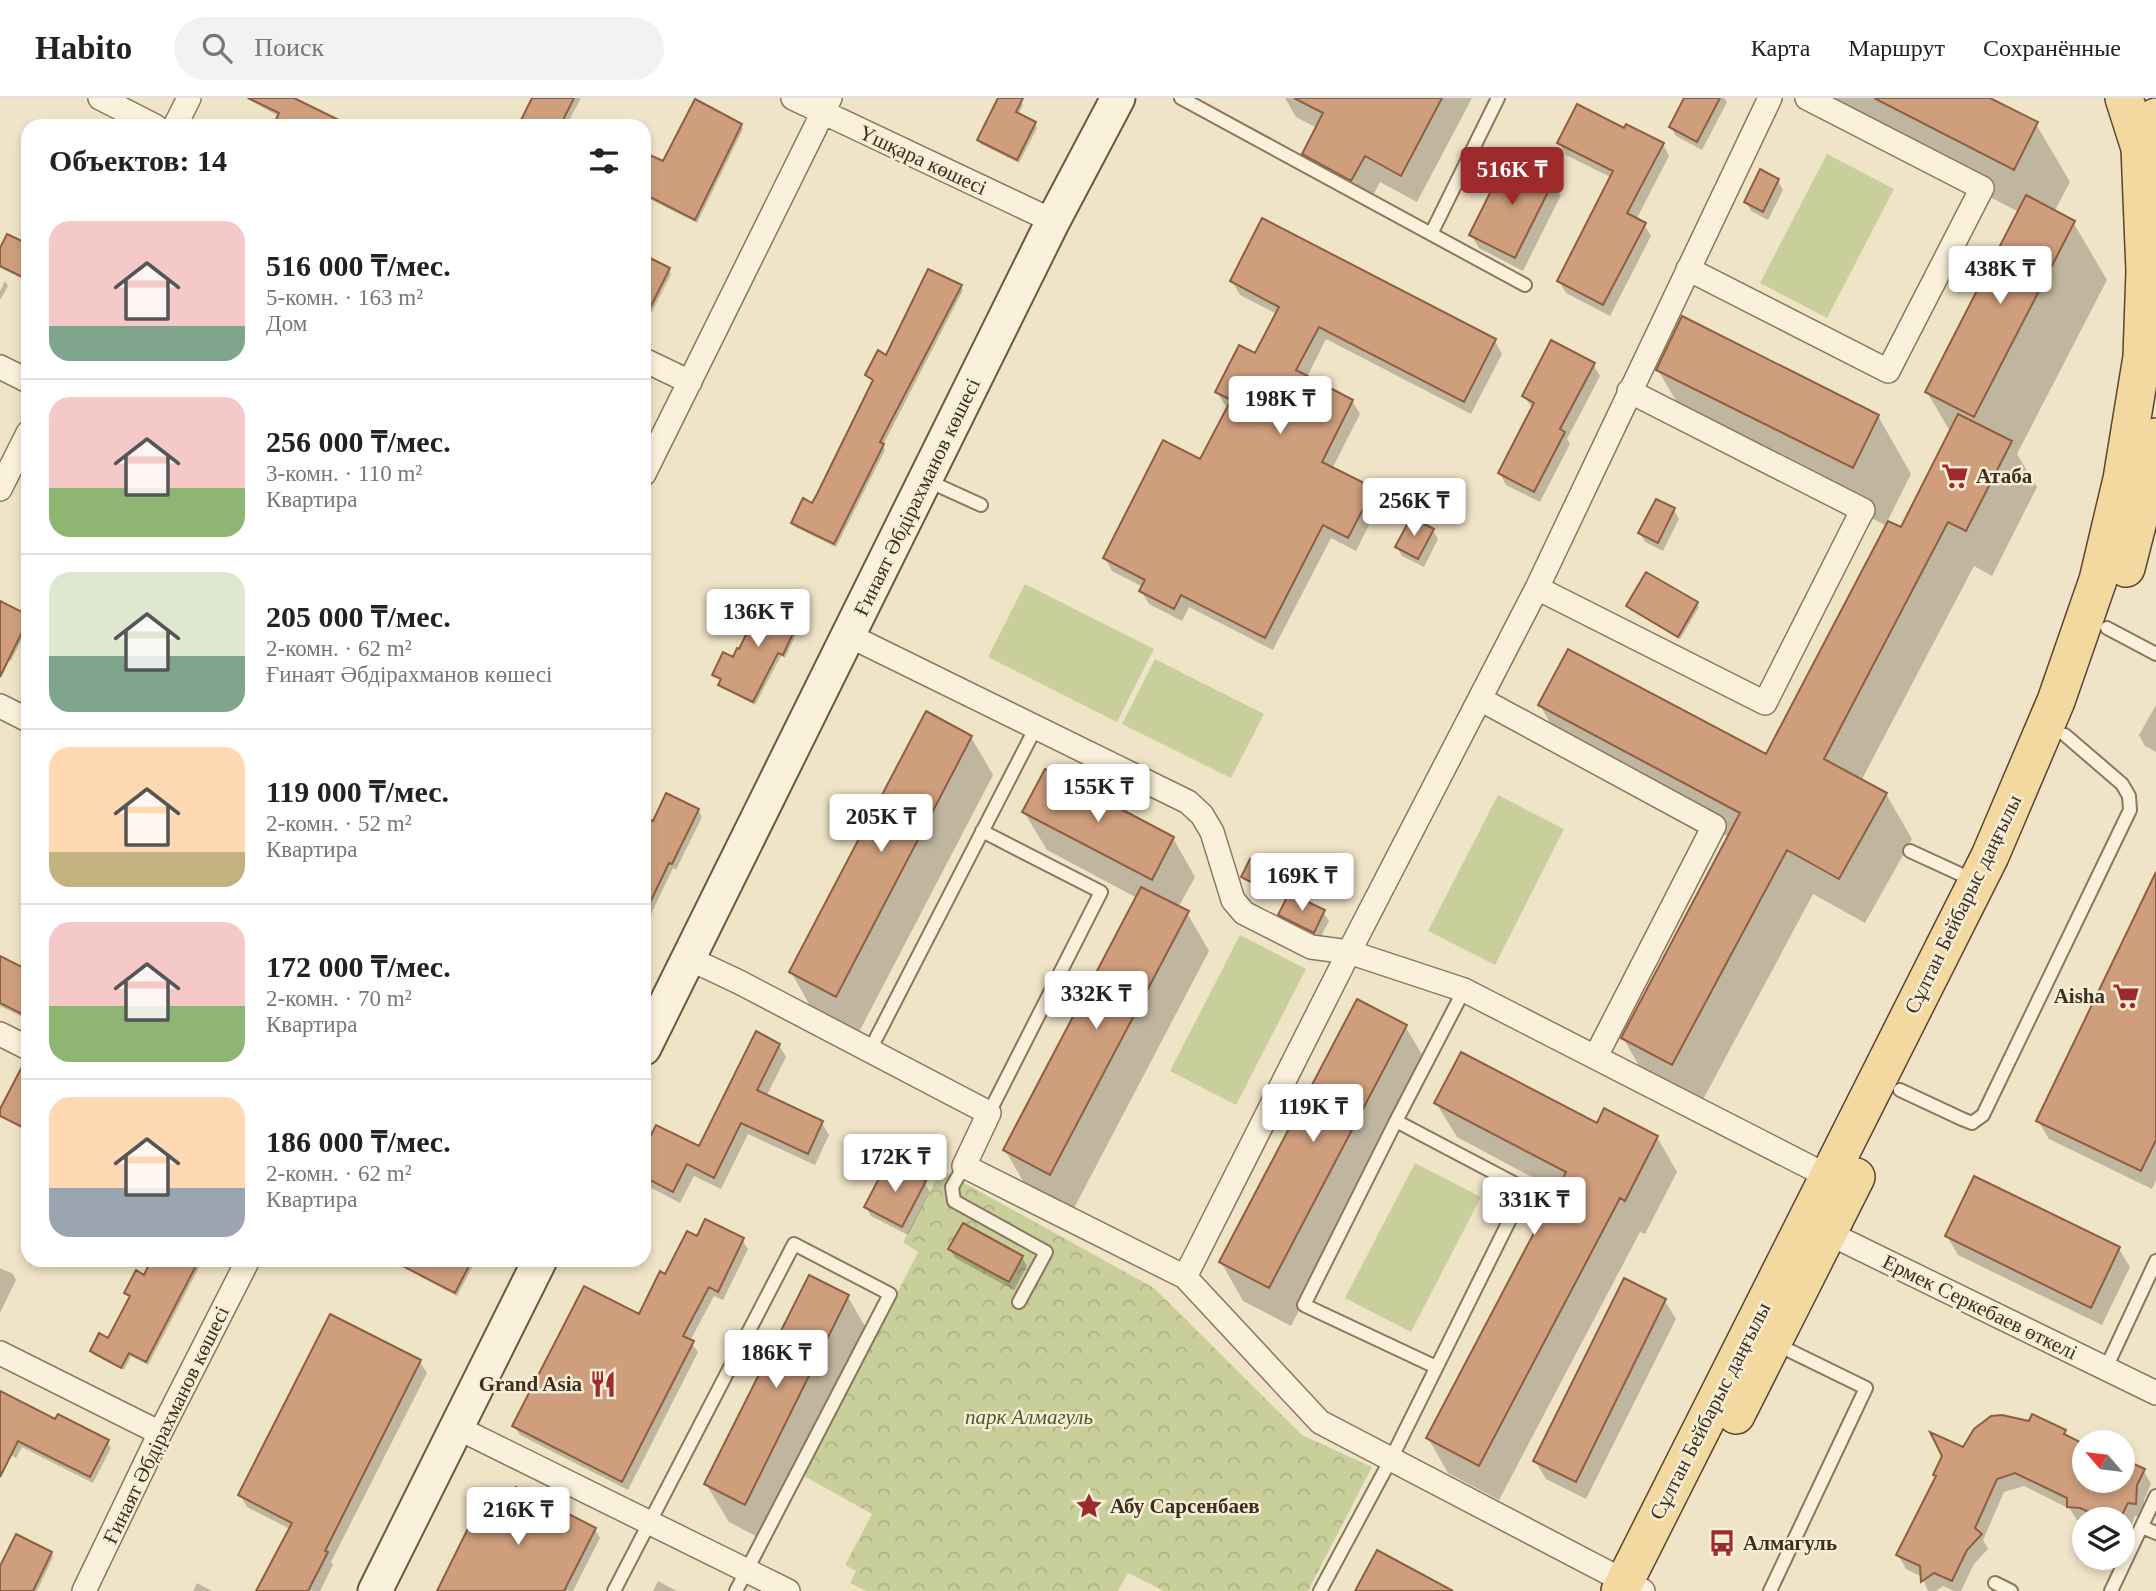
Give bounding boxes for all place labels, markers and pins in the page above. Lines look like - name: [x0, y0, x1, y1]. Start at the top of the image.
- pin: 516K ₸: [1455, 148, 1569, 207]
- pin: 438K ₸: [1943, 246, 2057, 306]
- pin: 198K ₸: [1223, 376, 1337, 436]
- supermarket icon: Атаба: [1940, 461, 1970, 491]
- place label: Атаба: [1976, 464, 2033, 488]
- pin: 256K ₸: [1357, 478, 1471, 538]
- pin: 136K ₸: [701, 589, 815, 649]
- pin: 155K ₸: [1041, 764, 1155, 824]
- pin: 205K ₸: [824, 794, 938, 854]
- pin: 169K ₸: [1245, 854, 1359, 913]
- pin: 332K ₸: [1039, 972, 1153, 1031]
- supermarket icon: Aisha: [2111, 981, 2141, 1011]
- place label: Aisha: [2054, 984, 2105, 1008]
- pin: 119K ₸: [1256, 1084, 1370, 1144]
- pin: 172K ₸: [838, 1134, 952, 1194]
- pin: 331K ₸: [1477, 1178, 1591, 1237]
- pin: 186K ₸: [719, 1330, 833, 1390]
- restaurant icon: Grand Asia: [588, 1369, 618, 1399]
- place label: Grand Asia: [479, 1372, 582, 1396]
- pin: 216K ₸: [461, 1488, 575, 1547]
- place icon: Абу Сарсенбаев: [1074, 1491, 1104, 1521]
- place label: Абу Сарсенбаев: [1110, 1494, 1260, 1518]
- bus stop icon: Алмагуль: [1707, 1528, 1737, 1558]
- place label: Алмагуль: [1743, 1531, 1837, 1555]

